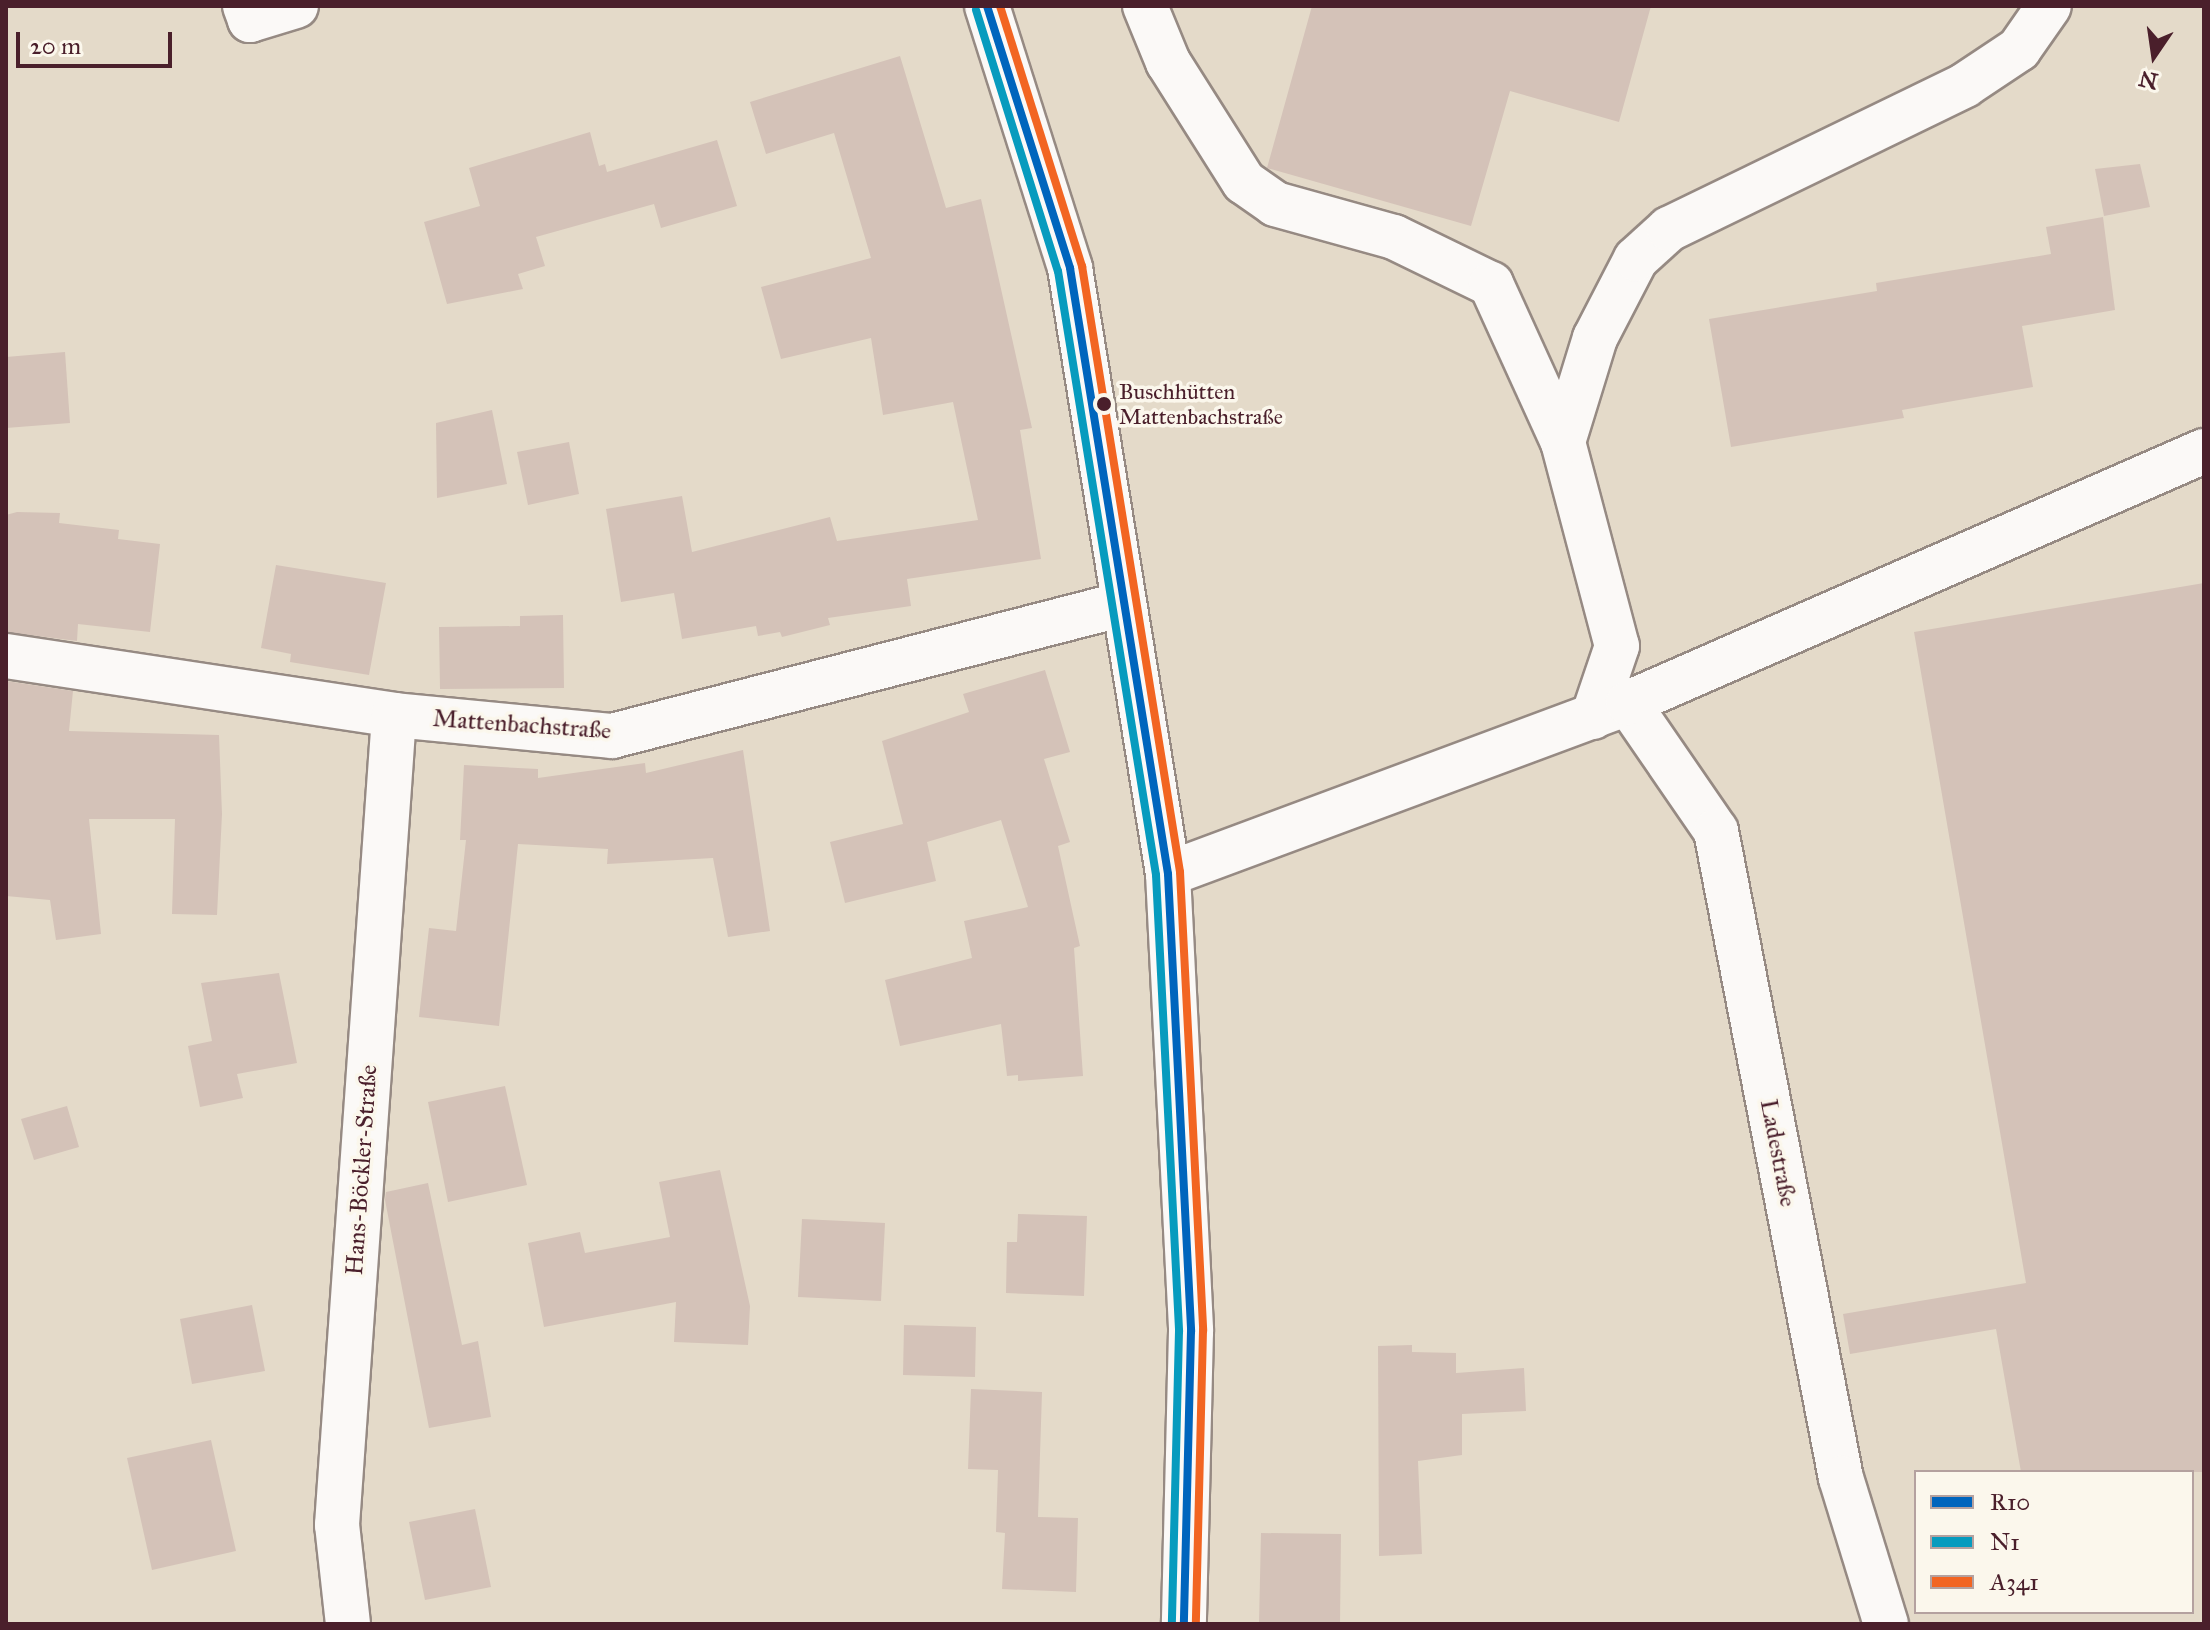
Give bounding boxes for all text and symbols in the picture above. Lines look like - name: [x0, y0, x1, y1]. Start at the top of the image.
- scale bar: [20, 16, 176, 66]
- north arrow: [2114, 16, 2194, 96]
- text: 20 m: [30, 31, 81, 61]
- text: N: [2136, 65, 2161, 95]
- place label: Buschhütten Mattenbachstraße: [1119, 378, 1283, 430]
- marker: Buschhütten Mattenbachstraße: [1096, 396, 1112, 412]
- street label: Mattenbachstraße: [432, 704, 612, 746]
- street label: Hans-Böckler-Straße: [340, 1064, 384, 1276]
- street label: Ladestraße: [1753, 1097, 1803, 1209]
- legend: [1914, 1470, 2194, 1614]
- text: R10: [1990, 1487, 2030, 1517]
- text: N1: [1990, 1527, 2020, 1557]
- text: A341: [1990, 1567, 2039, 1597]

